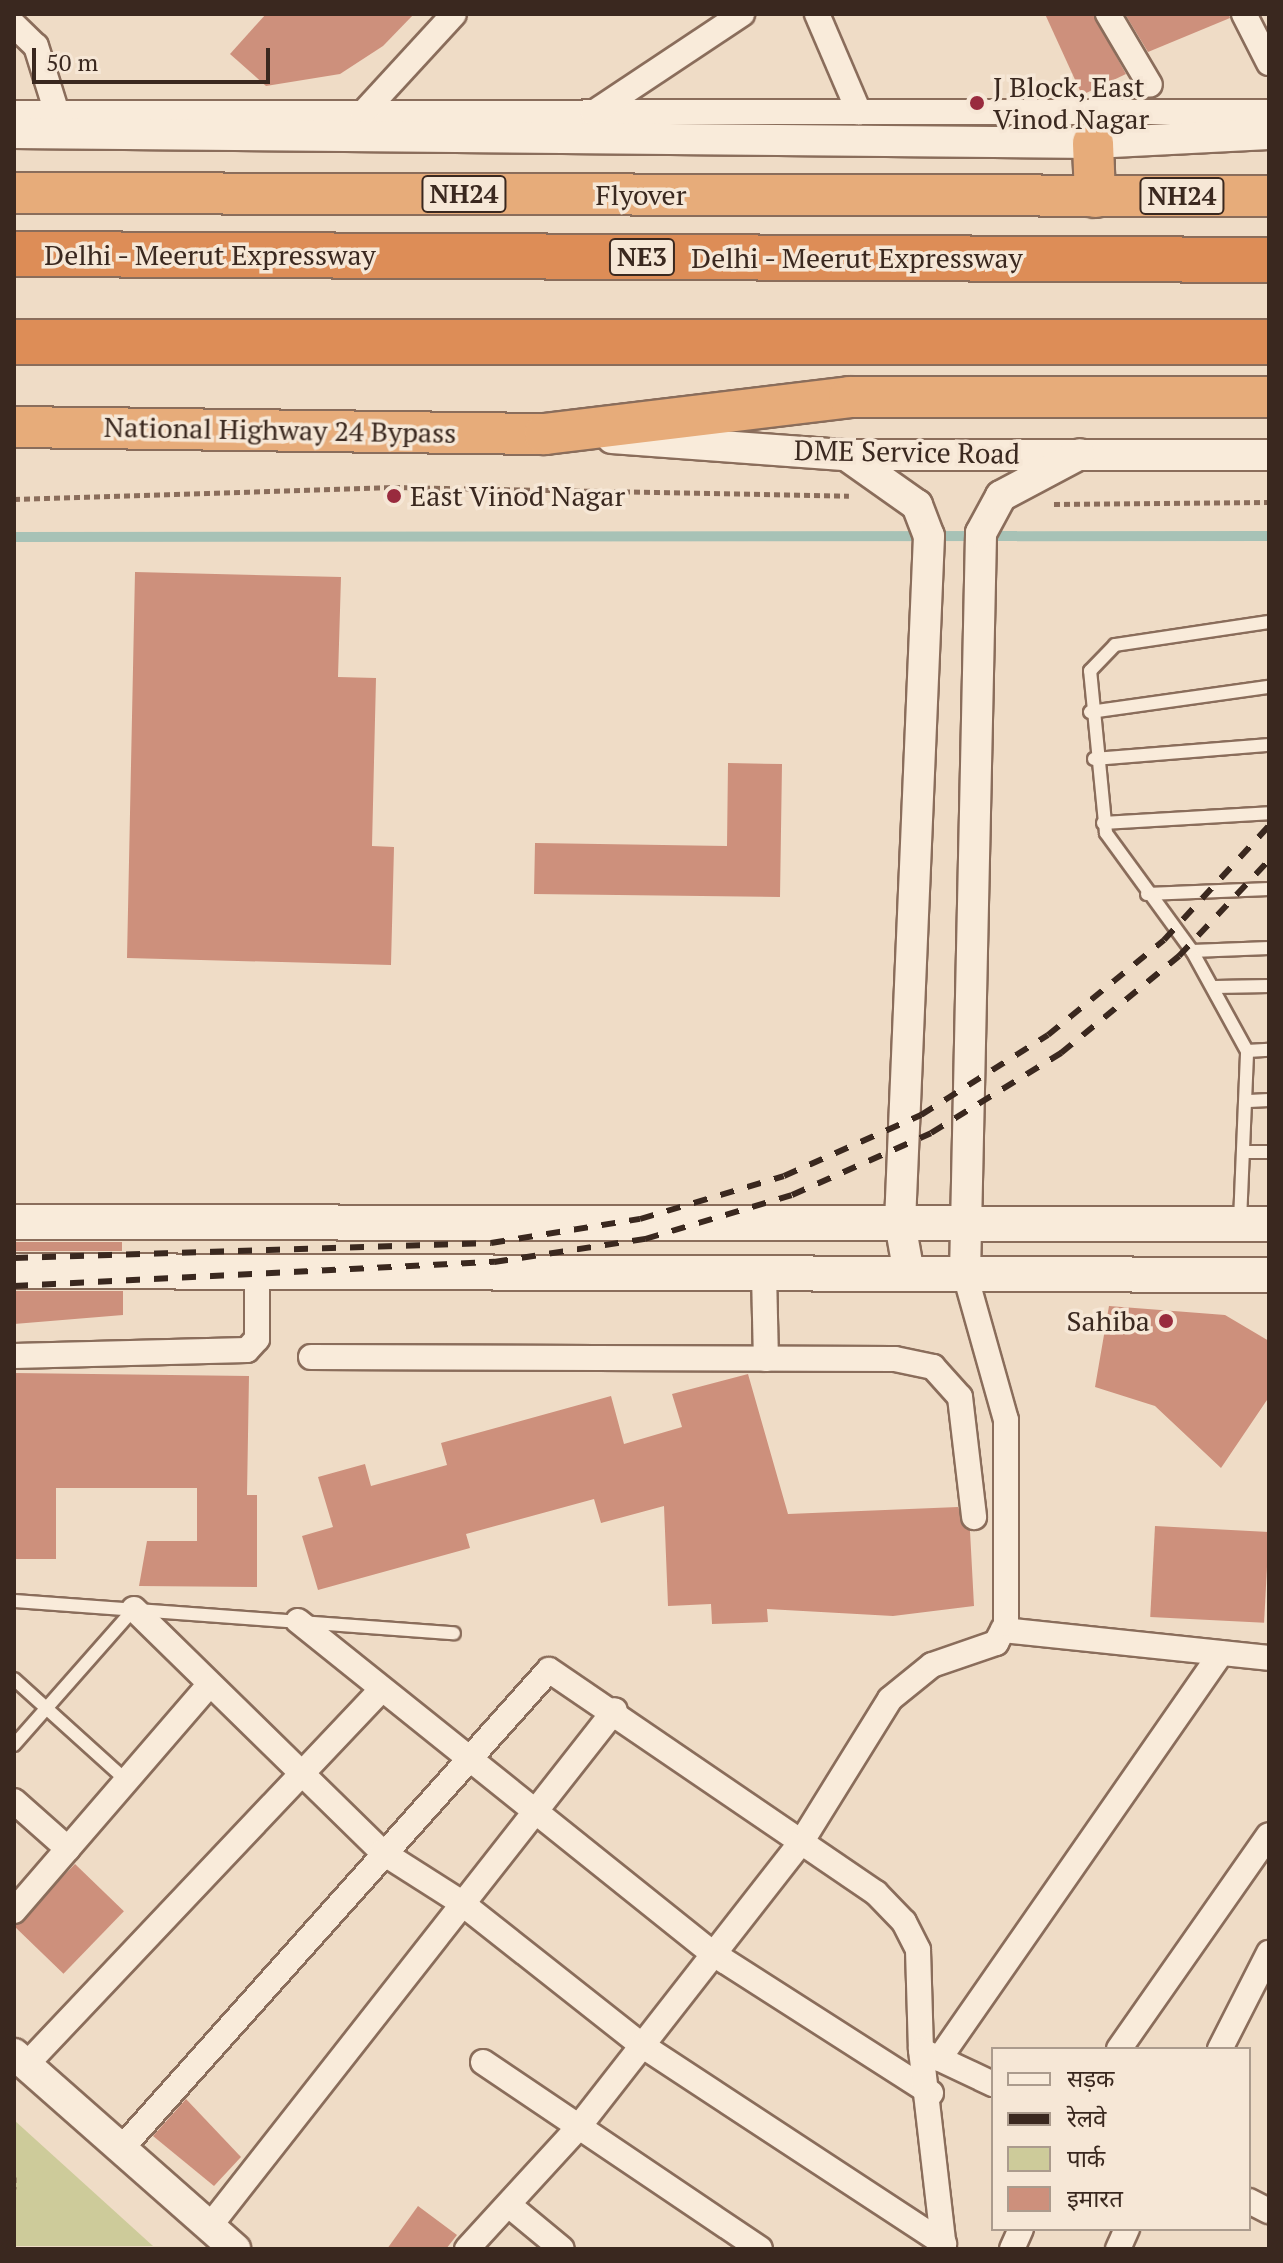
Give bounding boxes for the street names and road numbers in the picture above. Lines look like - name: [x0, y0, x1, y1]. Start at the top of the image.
- road number: NH24: [420, 172, 508, 216]
- road number: NH24: [1138, 174, 1226, 218]
- street label: Flyover: [596, 178, 686, 212]
- road number: NE3: [608, 235, 676, 279]
- street label: Delhi - Meerut Expressway: [43, 238, 377, 272]
- street label: Delhi - Meerut Expressway: [690, 241, 1024, 275]
- street label: National Highway 24 Bypass: [103, 410, 457, 450]
- street label: DME Service Road: [794, 433, 1020, 471]

